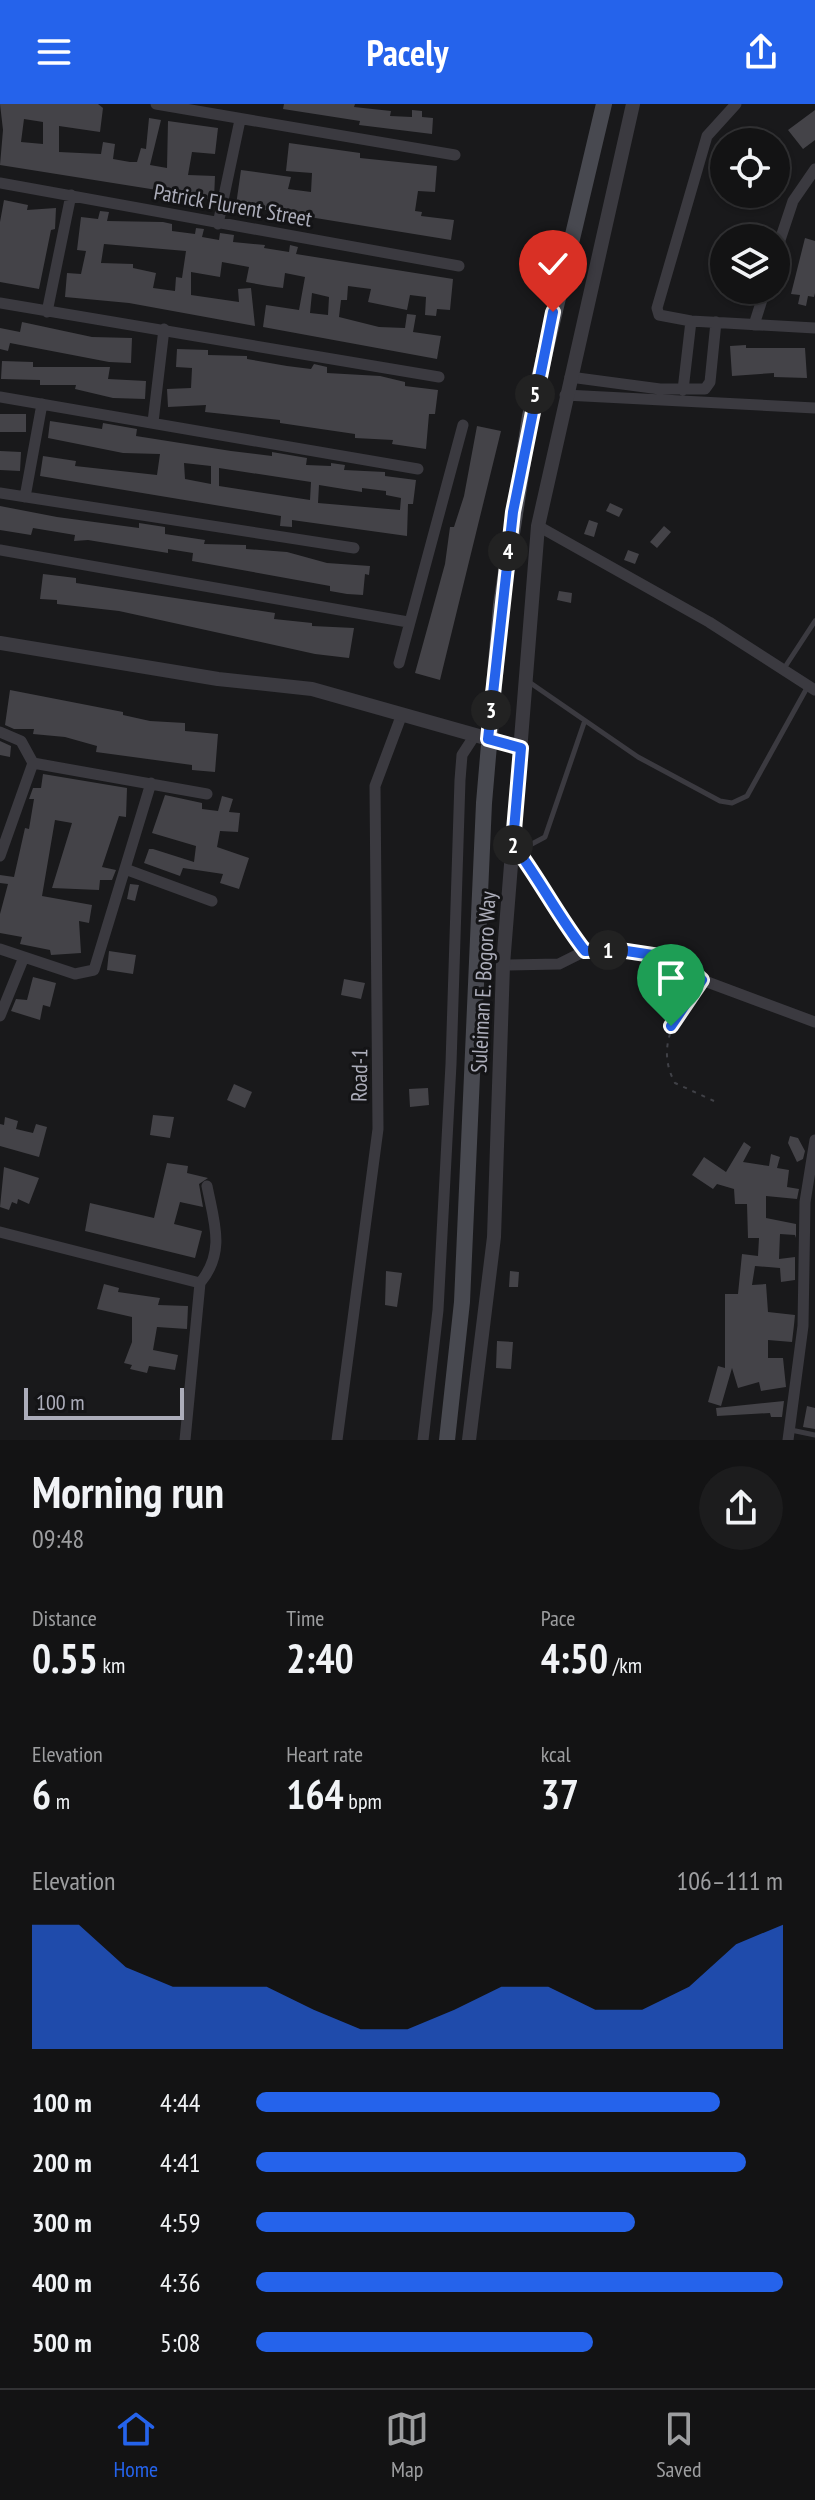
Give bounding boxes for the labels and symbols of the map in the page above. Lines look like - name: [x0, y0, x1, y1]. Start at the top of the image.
- street label: Patrick Flurent Street: [152, 177, 314, 233]
- pin: [519, 230, 587, 312]
- pin: 5: [515, 374, 555, 414]
- pin: 4: [488, 531, 528, 571]
- pin: 3: [471, 690, 511, 730]
- pin: 2: [493, 825, 533, 865]
- street label: Suleiman E. Bogoro Way: [464, 890, 502, 1074]
- pin: 1: [588, 930, 628, 970]
- pin: [637, 944, 705, 1026]
- street label: Road-1: [345, 1048, 373, 1102]
- scale bar: [24, 1384, 184, 1420]

